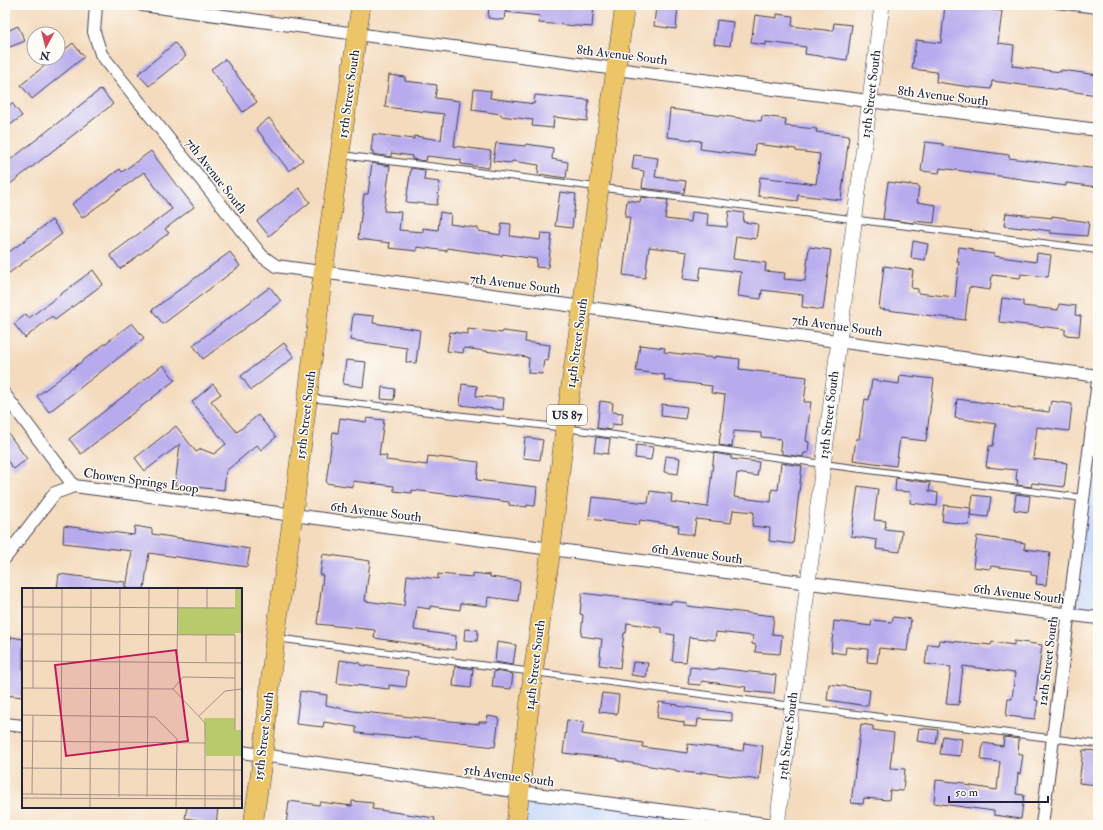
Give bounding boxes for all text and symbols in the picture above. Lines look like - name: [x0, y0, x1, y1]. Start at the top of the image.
- north arrow: [26, 26, 66, 66]
- street label: 8th Avenue South: [576, 41, 669, 69]
- text: N: [38, 48, 52, 63]
- street label: 15th Street South: [335, 48, 363, 139]
- street label: 13th Street South: [858, 49, 884, 139]
- street label: 8th Avenue South: [897, 82, 990, 110]
- street label: 7th Avenue South: [182, 135, 251, 217]
- street label: 7th Avenue South: [469, 270, 561, 298]
- street label: 14th Street South: [563, 297, 591, 389]
- street label: 7th Avenue South: [791, 312, 884, 340]
- street label: 15th Street South: [293, 370, 319, 460]
- street label: 13th Street South: [816, 370, 842, 460]
- road number: US 87: [547, 405, 587, 425]
- street label: Chowen Springs Loop: [82, 465, 200, 498]
- street label: 6th Avenue South: [329, 498, 423, 526]
- street label: 6th Avenue South: [650, 540, 744, 568]
- street label: 6th Avenue South: [972, 580, 1066, 608]
- inset map: [22, 588, 242, 808]
- street label: 12th Street South: [1035, 615, 1061, 707]
- street label: 14th Street South: [522, 619, 548, 711]
- street label: 15th Street South: [251, 691, 277, 781]
- street label: 13th Street South: [775, 691, 801, 781]
- street label: 5th Avenue South: [463, 762, 555, 790]
- scale bar: [949, 778, 1048, 804]
- text: 50 m: [955, 785, 979, 800]

